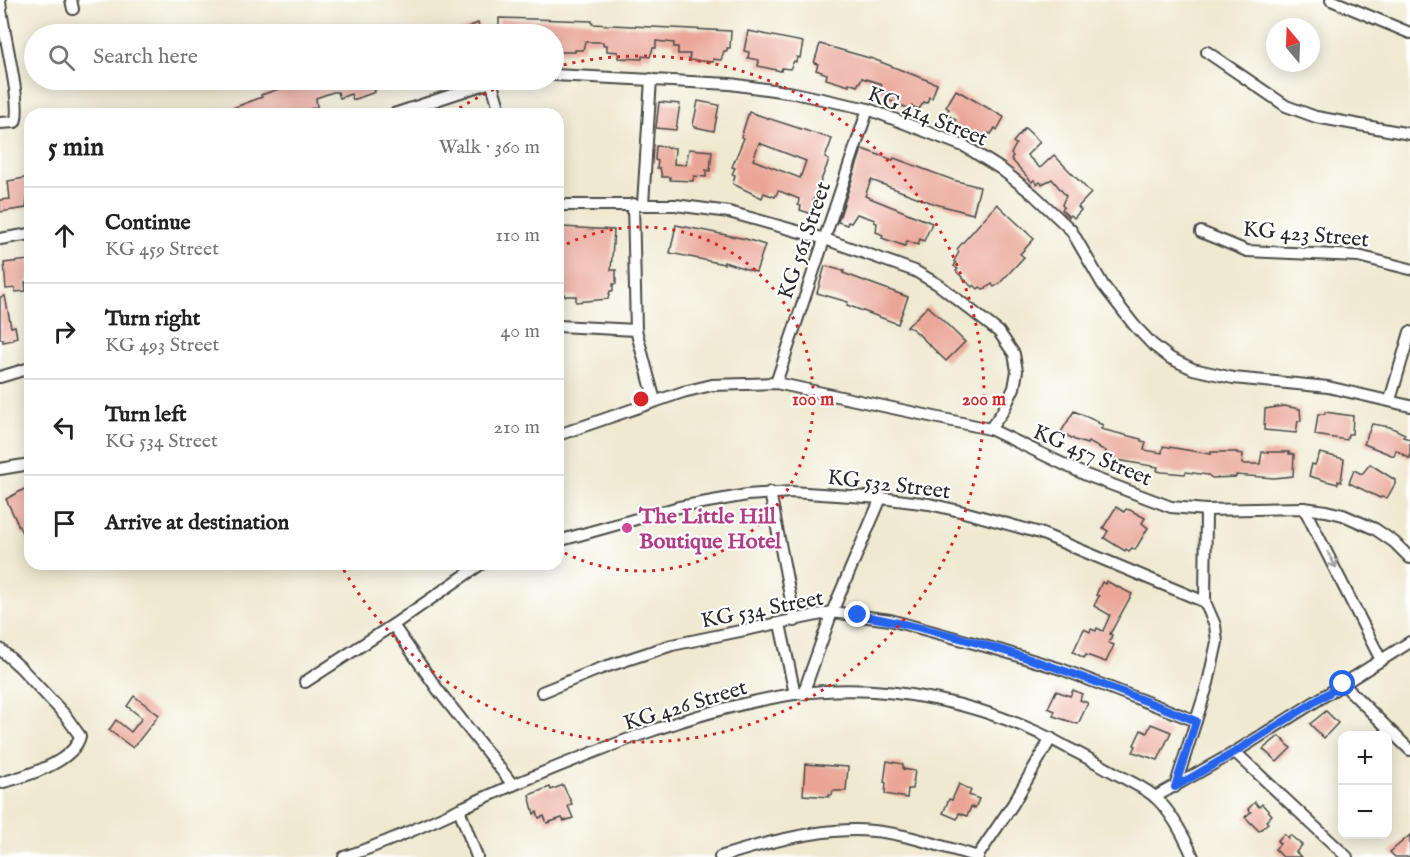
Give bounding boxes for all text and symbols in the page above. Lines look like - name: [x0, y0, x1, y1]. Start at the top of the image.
- north arrow: [1266, 18, 1320, 72]
- search box: [24, 24, 564, 90]
- icon: search: [45, 41, 78, 74]
- text: Search here: [93, 43, 198, 71]
- street label: KG 414 Street: [863, 80, 992, 154]
- text: 5 min: [48, 131, 104, 164]
- text: Walk · 360 m: [439, 135, 540, 160]
- street label: KG 561 Street: [772, 178, 838, 303]
- text: Continue: [105, 209, 191, 237]
- street label: KG 423 Street: [1242, 216, 1371, 254]
- icon: ahead: [48, 219, 81, 252]
- text: 110 m: [496, 223, 540, 248]
- text: KG 459 Street: [105, 237, 219, 262]
- text: Turn right: [105, 305, 200, 333]
- icon: right: [48, 315, 81, 348]
- text: 40 m: [501, 319, 540, 344]
- text: KG 493 Street: [105, 333, 219, 358]
- centre of rings: [631, 389, 651, 409]
- text: 100 m: [792, 389, 834, 412]
- text: 200 m: [962, 389, 1006, 412]
- text: Turn left: [105, 401, 187, 429]
- icon: left: [48, 411, 81, 444]
- text: 210 m: [494, 415, 540, 440]
- street label: KG 457 Street: [1029, 418, 1156, 494]
- text: KG 534 Street: [105, 429, 218, 454]
- street label: KG 532 Street: [826, 464, 952, 506]
- place label: The Little Hill Boutique Hotel: [638, 503, 782, 556]
- icon: arrive: [48, 507, 81, 540]
- text: Arrive at destination: [105, 509, 289, 537]
- marker: The Little Hill Boutique Hotel: [620, 521, 634, 535]
- one-way arrow: [1326, 551, 1338, 569]
- street label: KG 534 Street: [699, 584, 826, 636]
- route end: [844, 601, 870, 627]
- route start: [1329, 670, 1355, 696]
- street label: KG 426 Street: [620, 674, 751, 738]
- map controls: [1338, 731, 1392, 839]
- button: +: [1338, 731, 1392, 785]
- button: −: [1338, 785, 1392, 839]

